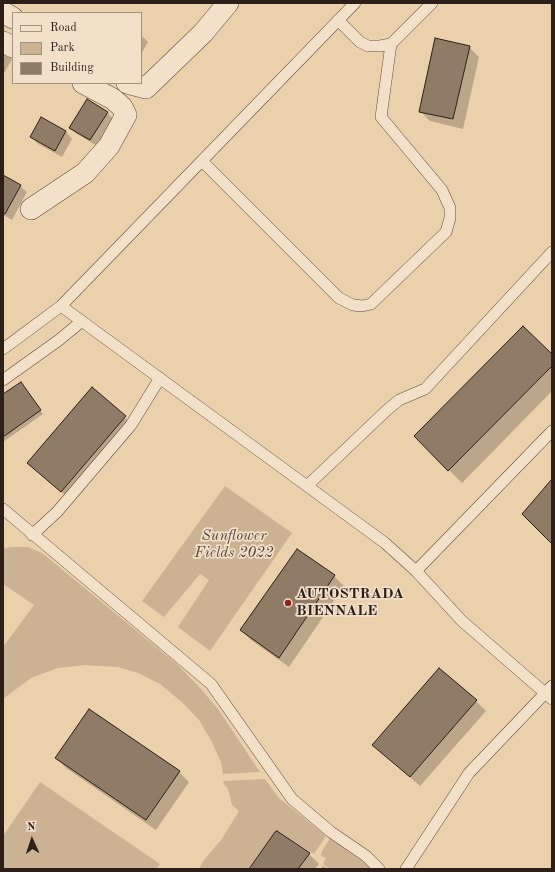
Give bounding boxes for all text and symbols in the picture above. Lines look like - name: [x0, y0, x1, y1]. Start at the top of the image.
- legend: [12, 12, 142, 84]
- text: Road: [50, 22, 77, 34]
- text: Park: [50, 42, 75, 54]
- text: Building: [50, 62, 94, 74]
- park label: Sunflower Fields 2022: [195, 527, 273, 562]
- place label: AUTOSTRADA BIENNALE: [296, 585, 404, 620]
- marker: AUTOSTRADA BIENNALE: [283, 598, 293, 608]
- north arrow: [12, 820, 52, 860]
- text: N: [27, 822, 36, 833]

